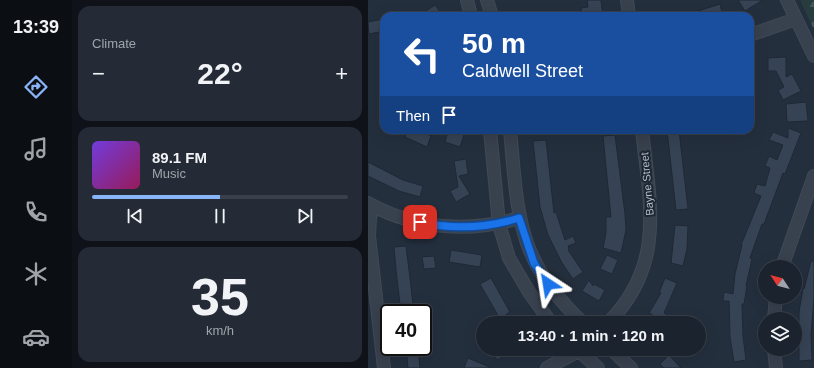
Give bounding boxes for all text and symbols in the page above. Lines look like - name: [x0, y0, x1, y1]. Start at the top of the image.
- text: 13:39: [13, 17, 59, 37]
- icon: left: [396, 28, 448, 80]
- text: 50 m: [462, 28, 526, 59]
- text: Climate: [92, 36, 136, 51]
- text: 22°: [197, 57, 243, 90]
- text: −: [92, 61, 105, 86]
- text: +: [335, 61, 348, 86]
- text: Caldwell Street: [462, 61, 583, 81]
- icon: directions: [22, 73, 50, 101]
- icon: arrive: [438, 104, 460, 126]
- text: Then: [396, 107, 430, 124]
- icon: music: [22, 135, 50, 163]
- text: 89.1 FM: [152, 149, 207, 166]
- street label: Bayne Street: [638, 152, 656, 216]
- text: Music: [152, 166, 186, 181]
- icon: phone: [22, 198, 50, 226]
- icon: previous: [124, 205, 146, 227]
- icon: pause: [209, 205, 231, 227]
- icon: next: [294, 205, 316, 227]
- pin: [403, 205, 437, 239]
- icon: arrive: [409, 211, 431, 233]
- icon: climate: [22, 260, 50, 288]
- north arrow: [758, 260, 802, 304]
- map controls: [758, 260, 802, 356]
- position arrow: [527, 263, 569, 305]
- text: 35: [191, 268, 249, 326]
- speed limit sign: 40: [380, 304, 432, 356]
- button: layers: [758, 312, 802, 356]
- icon: car: [22, 323, 50, 351]
- text: km/h: [206, 323, 234, 338]
- text: 13:40 · 1 min · 120 m: [518, 327, 664, 344]

